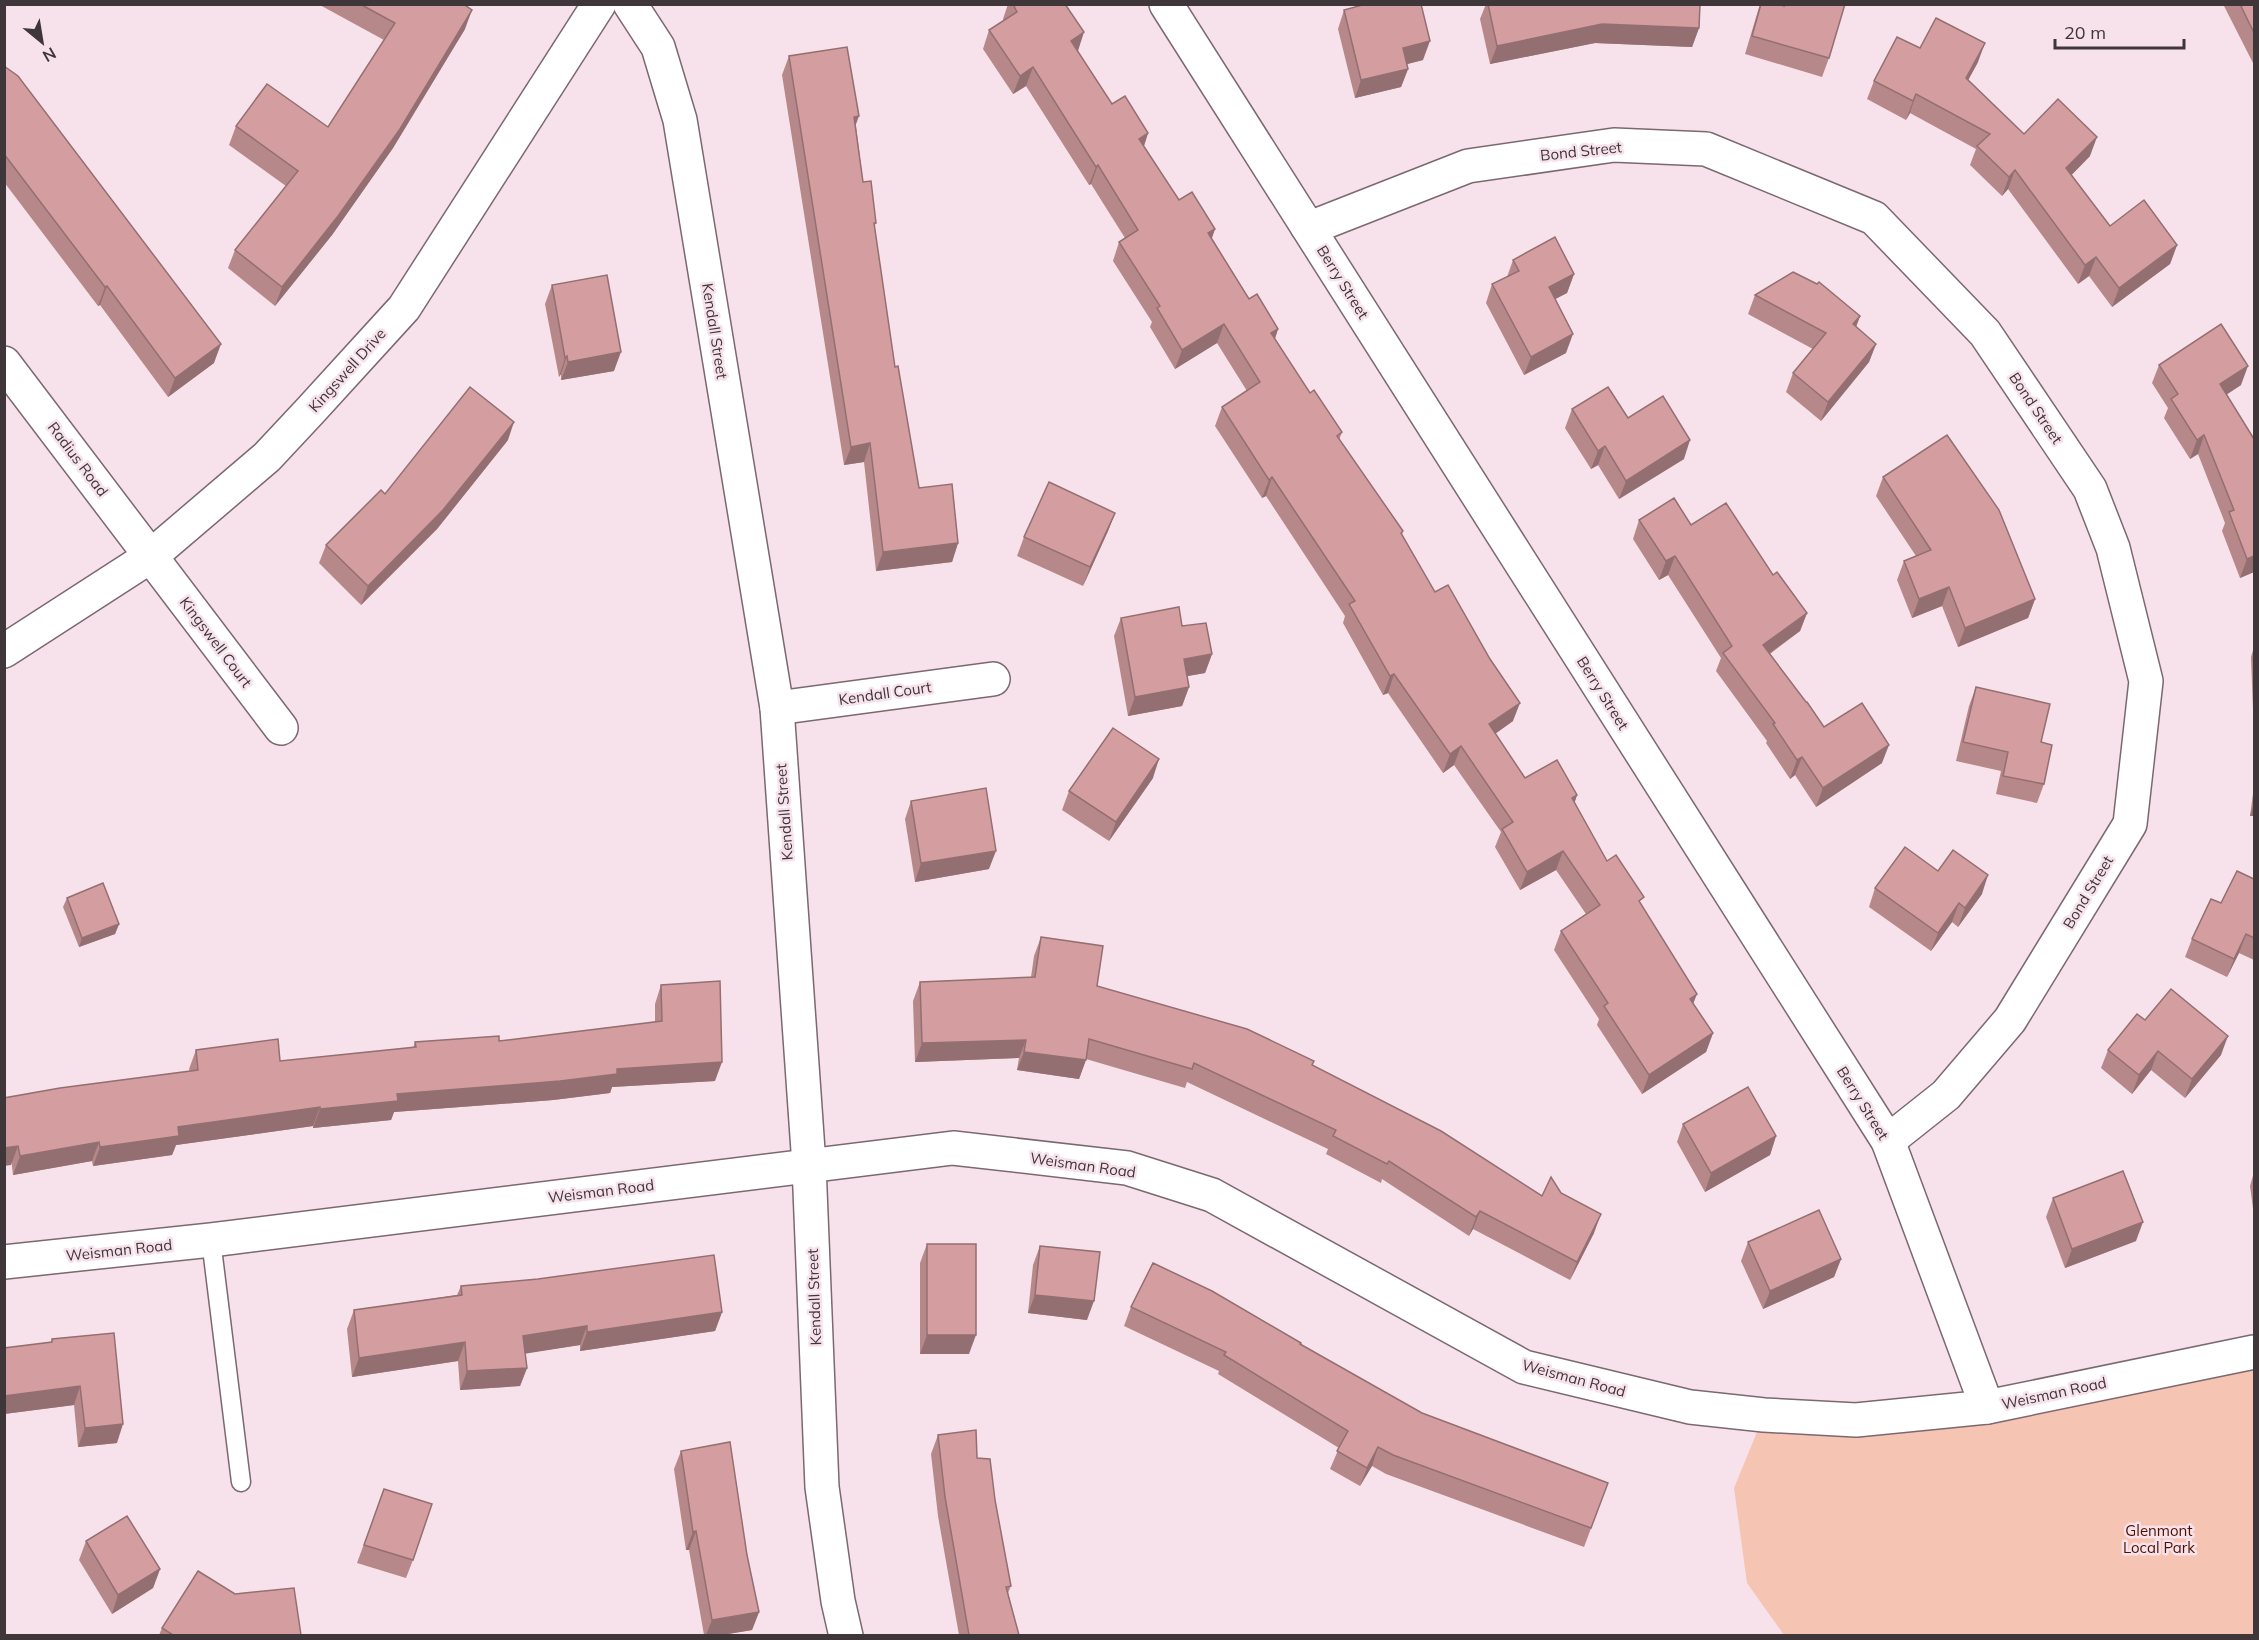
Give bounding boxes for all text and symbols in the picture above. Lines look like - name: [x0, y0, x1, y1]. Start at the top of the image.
- north arrow: [12, 12, 72, 72]
- scale bar: [2055, 12, 2184, 50]
- text: 20 m: [2064, 21, 2106, 44]
- text: N: [39, 43, 60, 67]
- street label: Bond Street: [1539, 137, 1623, 165]
- street label: Berry Street: [1313, 242, 1373, 322]
- street label: Kendall Street: [698, 282, 732, 380]
- street label: Kingswell Drive: [304, 324, 390, 416]
- street label: Bond Street: [2005, 369, 2067, 447]
- street label: Radius Road: [44, 418, 112, 500]
- street label: Kingswell Court: [176, 593, 256, 691]
- street label: Berry Street: [1573, 653, 1633, 733]
- street label: Kendall Court: [837, 677, 933, 709]
- street label: Kendall Street: [771, 763, 797, 861]
- street label: Bond Street: [2059, 852, 2117, 932]
- street label: Berry Street: [1833, 1063, 1893, 1143]
- street label: Weisman Road: [1029, 1148, 1137, 1182]
- street label: Weisman Road: [547, 1175, 655, 1207]
- street label: Weisman Road: [65, 1235, 173, 1265]
- street label: Kendall Street: [803, 1248, 825, 1346]
- street label: Weisman Road: [1520, 1355, 1628, 1401]
- street label: Weisman Road: [2000, 1373, 2108, 1413]
- park label: Glenmont Local Park: [2123, 1521, 2195, 1557]

